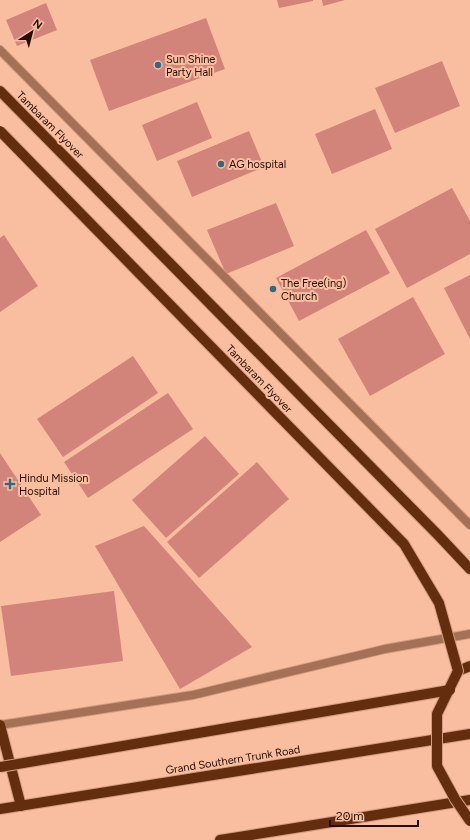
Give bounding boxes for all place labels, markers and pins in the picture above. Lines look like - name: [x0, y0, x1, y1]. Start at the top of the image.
- place label: Sun Shine Party Hall: [166, 53, 215, 79]
- marker: Sun Shine Party Hall: [153, 60, 163, 70]
- place label: AG hospital: [229, 158, 286, 171]
- marker: AG hospital: [216, 159, 226, 169]
- place label: The Free(ing) Church: [281, 277, 347, 303]
- marker: The Free(ing) Church: [268, 284, 278, 294]
- place label: Hindu Mission Hospital: [19, 472, 88, 498]
- marker: Hindu Mission Hospital: [4, 478, 16, 490]

